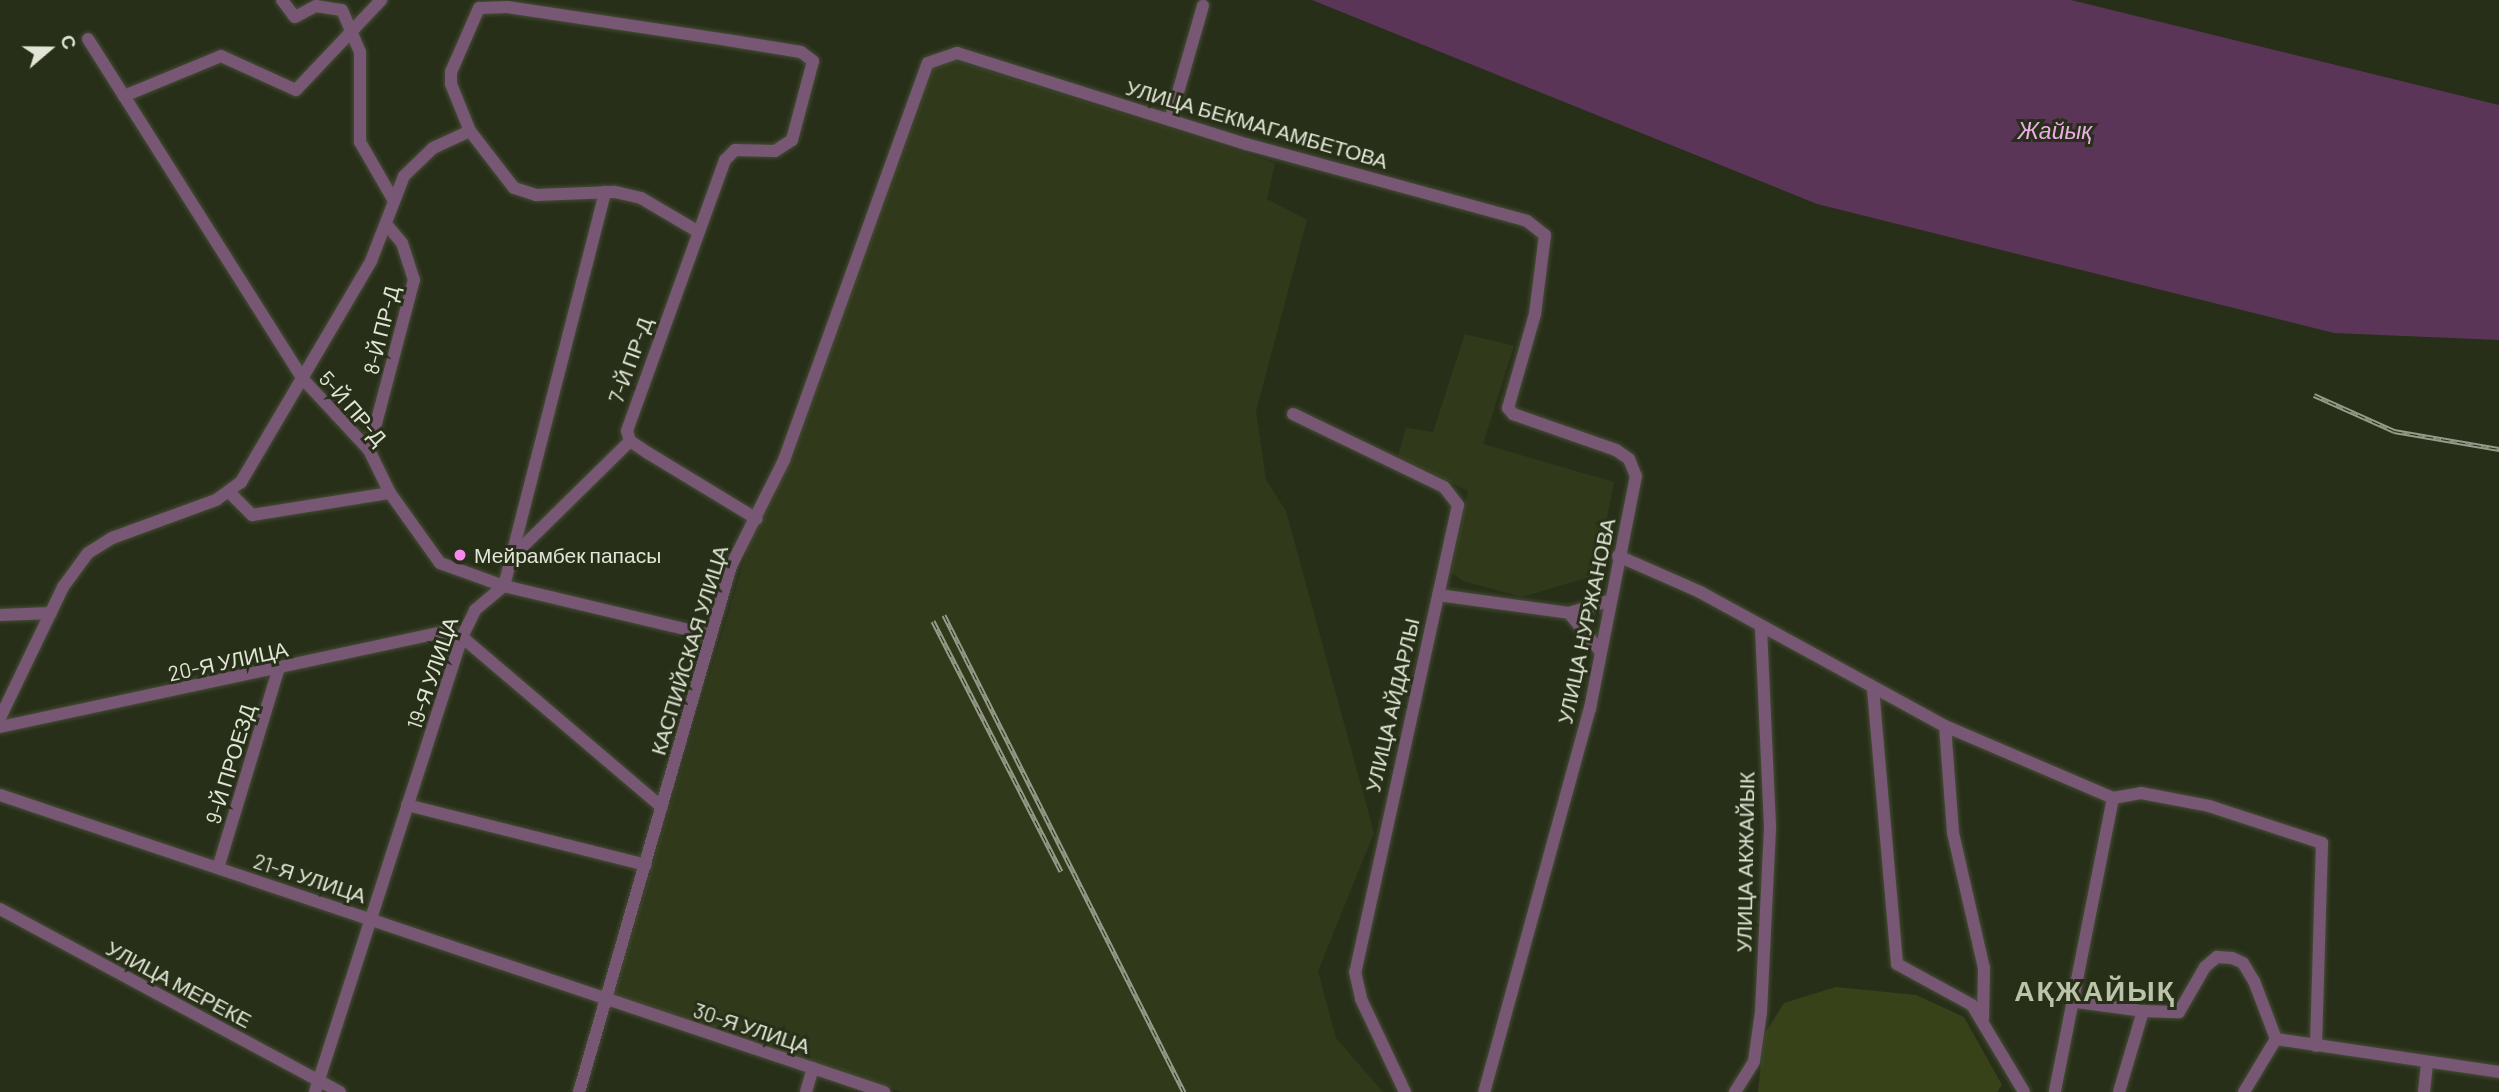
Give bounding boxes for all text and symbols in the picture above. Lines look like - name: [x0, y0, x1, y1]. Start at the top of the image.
- north arrow: [14, 14, 84, 84]
- text: С: [56, 31, 82, 52]
- street label: УЛИЦА БЕКМАГАМБЕТОВА: [1123, 74, 1391, 174]
- water label: Жайық: [2018, 116, 2092, 144]
- street label: 8-Й ПР-Д: [358, 283, 404, 377]
- street label: 7-Й ПР-Д: [603, 314, 657, 406]
- street label: 5-Й ПР-Д: [314, 366, 392, 450]
- street label: УЛИЦА НУРЖАНОВА: [1552, 516, 1620, 726]
- place label: Мейрамбек папасы: [474, 542, 661, 568]
- street label: КАСПИЙСКАЯ УЛИЦА: [645, 542, 733, 758]
- marker: Мейрамбек папасы: [452, 547, 468, 563]
- street label: 19-Я УЛИЦА: [401, 614, 463, 732]
- street label: УЛИЦА АЙДАРЛЫ: [1360, 616, 1424, 794]
- street label: 20-Я УЛИЦА: [166, 636, 290, 686]
- street label: 9-Й ПРОЕЗД: [200, 701, 260, 827]
- street label: УЛИЦА АКЖАЙЫК: [1731, 771, 1759, 953]
- street label: 21-Я УЛИЦА: [250, 848, 370, 908]
- street label: УЛИЦА МЕРЕКЕ: [102, 935, 256, 1033]
- district label: АҚЖАЙЫҚ: [2015, 973, 2175, 1007]
- street label: 30-Я УЛИЦА: [690, 997, 814, 1059]

